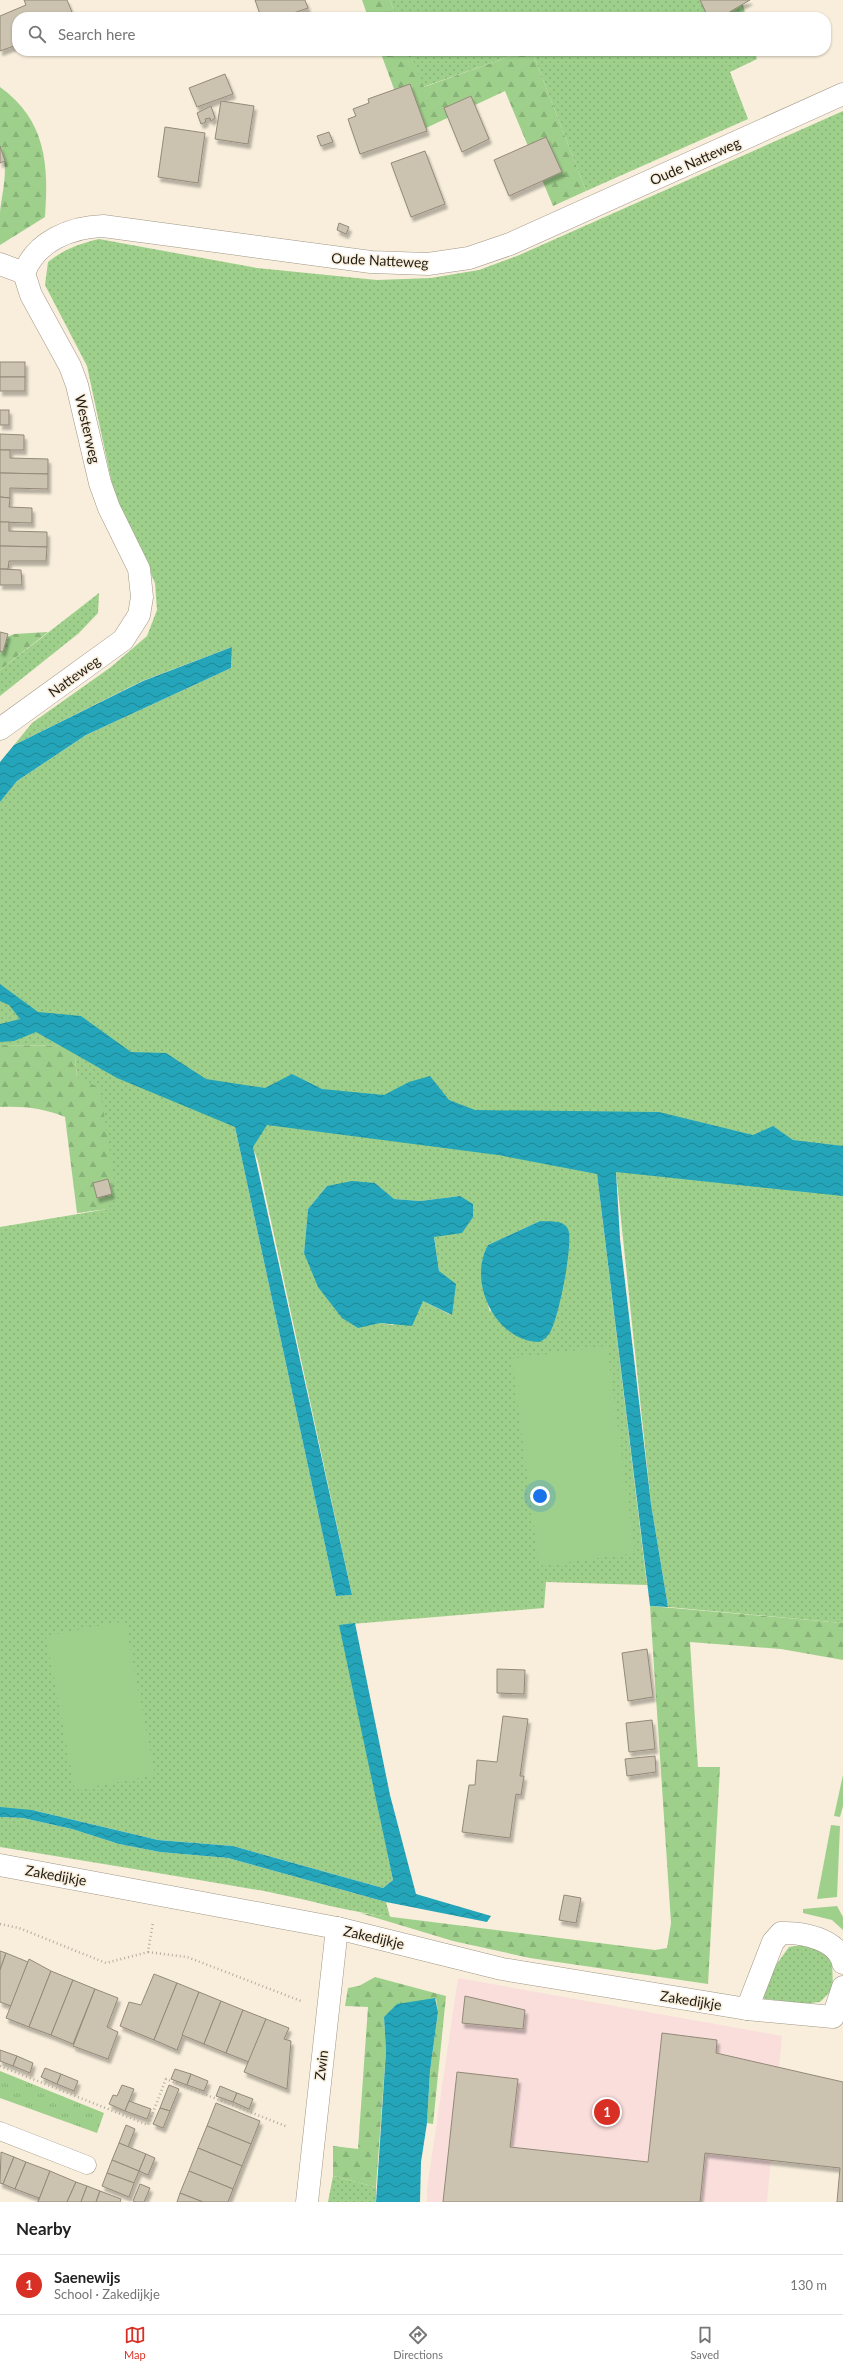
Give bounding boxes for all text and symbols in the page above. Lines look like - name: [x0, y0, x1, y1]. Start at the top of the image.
- search box: [12, 12, 831, 56]
- icon: search: [26, 23, 48, 45]
- text: Search here: [58, 25, 135, 43]
- street label: Oude Natteweg: [647, 133, 743, 189]
- street label: Oude Natteweg: [331, 249, 429, 271]
- street label: Westerweg: [72, 393, 104, 465]
- street label: Natteweg: [45, 652, 103, 700]
- your location: [530, 1486, 550, 1506]
- street label: Zakedijkje: [24, 1861, 88, 1889]
- street label: Zakedijkje: [342, 1922, 406, 1952]
- street label: Zakedijkje: [659, 1987, 723, 2013]
- street label: Zwin: [311, 2049, 331, 2081]
- pin: 1: [594, 2097, 620, 2127]
- text: Nearby: [16, 2218, 71, 2239]
- text: Saenewijs: [54, 2268, 120, 2286]
- text: 1: [25, 2277, 33, 2293]
- text: 130 m: [790, 2277, 827, 2293]
- text: School · Zakedijkje: [54, 2286, 160, 2302]
- tab: Map: [124, 2324, 146, 2361]
- tab: Directions: [393, 2324, 443, 2361]
- tab: Saved: [690, 2324, 719, 2361]

